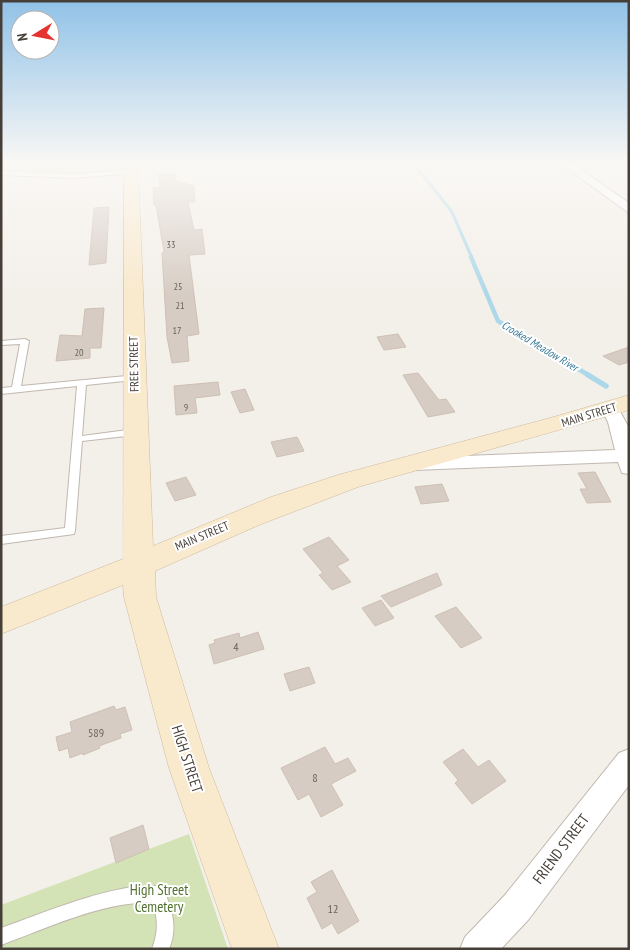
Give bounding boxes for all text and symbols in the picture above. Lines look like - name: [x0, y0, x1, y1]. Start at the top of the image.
- north arrow: [10, 10, 60, 60]
- text: N: [13, 32, 32, 43]
- house number: 33: [167, 238, 176, 251]
- house number: 25: [174, 280, 183, 293]
- house number: 21: [176, 299, 185, 312]
- water label: Crooked Meadow River: [499, 318, 582, 375]
- house number: 17: [173, 324, 182, 337]
- street label: FREE STREET: [126, 336, 141, 392]
- house number: 20: [75, 346, 84, 359]
- street label: MAIN STREET: [559, 399, 619, 430]
- house number: 9: [184, 401, 188, 414]
- street label: MAIN STREET: [173, 517, 232, 554]
- house number: 4: [233, 639, 239, 654]
- street label: HIGH STREET: [168, 723, 207, 795]
- house number: 589: [88, 725, 104, 740]
- house number: 8: [312, 770, 318, 785]
- street label: FRIEND STREET: [528, 810, 593, 887]
- park label: High Street Cemetery: [130, 880, 188, 916]
- house number: 12: [328, 901, 338, 916]

